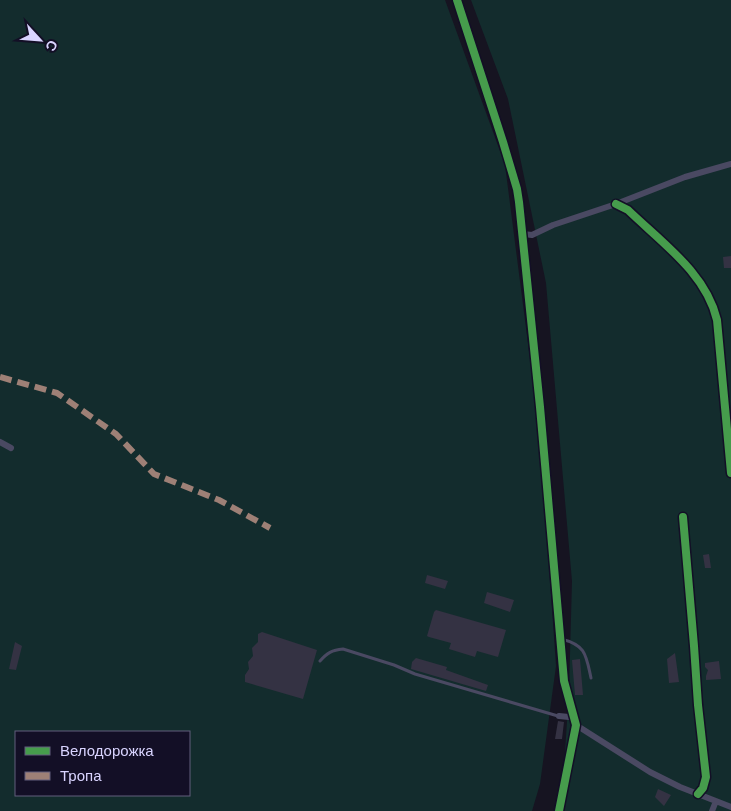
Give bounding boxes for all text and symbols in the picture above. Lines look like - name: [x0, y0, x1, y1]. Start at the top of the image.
- north arrow: [15, 15, 65, 65]
- text: С: [41, 37, 62, 54]
- legend: [15, 731, 190, 796]
- text: Велодорожка: [60, 741, 154, 761]
- text: Тропа: [60, 766, 102, 786]

